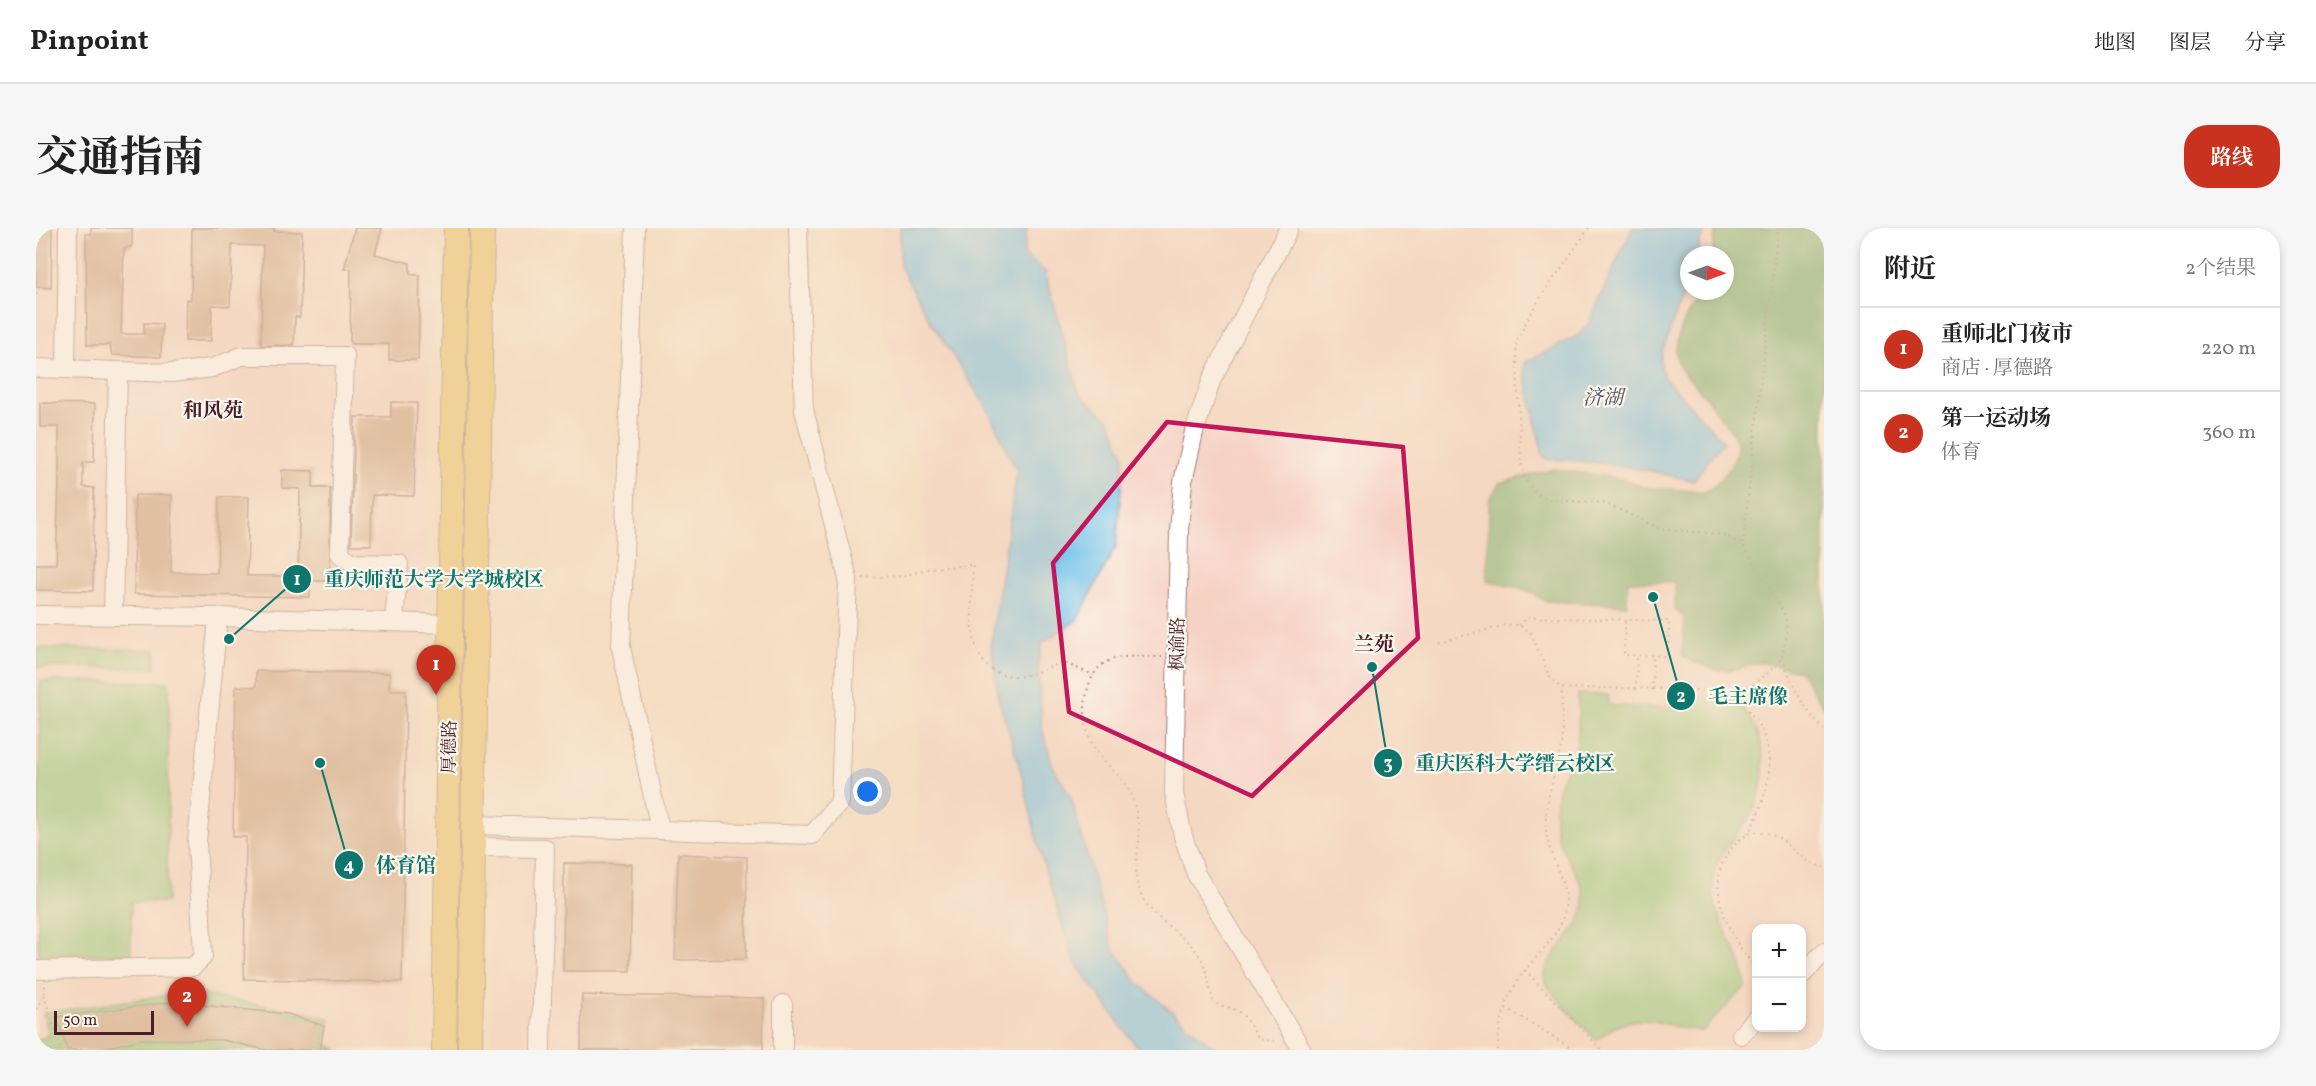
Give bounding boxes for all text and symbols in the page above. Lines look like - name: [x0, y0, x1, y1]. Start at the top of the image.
- text: Pinpoint: [30, 22, 148, 61]
- text: 地图: [2094, 29, 2136, 58]
- text: 图层: [2169, 29, 2211, 58]
- text: 分享: [2244, 29, 2286, 58]
- button: 路线: [2184, 125, 2280, 188]
- text: 交通指南: [36, 131, 204, 190]
- north arrow: [1680, 246, 1734, 300]
- text: 附近: [1884, 252, 1936, 288]
- text: 2个结果: [2185, 255, 2256, 283]
- text: 重师北门夜市: [1941, 320, 2073, 351]
- text: 1: [1899, 335, 1908, 363]
- text: 220 m: [2201, 335, 2256, 363]
- text: 商店 · 厚德路: [1941, 355, 2053, 383]
- water label: 济湖: [1583, 385, 1626, 413]
- district label: 和风苑: [183, 398, 243, 426]
- text: 第一运动场: [1941, 404, 2051, 435]
- text: 2: [1898, 419, 1909, 447]
- text: 360 m: [2202, 419, 2256, 447]
- text: 体育: [1941, 439, 1981, 467]
- callout: 重庆师范大学大学城校区: [282, 560, 556, 598]
- text: 重庆师范大学大学城校区: [324, 567, 544, 595]
- text: 1: [293, 568, 301, 593]
- street label: 枫渝路: [1166, 617, 1191, 671]
- district label: 兰苑: [1354, 632, 1394, 660]
- pin: 1: [416, 646, 456, 695]
- callout: 毛主席像: [1666, 677, 1800, 715]
- text: 毛主席像: [1708, 684, 1788, 712]
- text: 2: [1676, 685, 1686, 710]
- street label: 厚德路: [438, 720, 463, 774]
- callout: 重庆医科大学缙云校区: [1373, 744, 1627, 782]
- text: 重庆医科大学缙云校区: [1415, 751, 1615, 779]
- text: 3: [1383, 752, 1393, 777]
- your location: [853, 777, 882, 806]
- callout: 体育馆: [334, 846, 448, 884]
- text: 体育馆: [376, 853, 436, 881]
- text: 4: [344, 854, 355, 879]
- map controls: [1752, 924, 1806, 1032]
- button: +: [1752, 924, 1806, 978]
- pin: 2: [168, 978, 206, 1027]
- button: −: [1752, 978, 1806, 1032]
- scale bar: [54, 1008, 154, 1036]
- text: 50 m: [63, 1010, 97, 1032]

